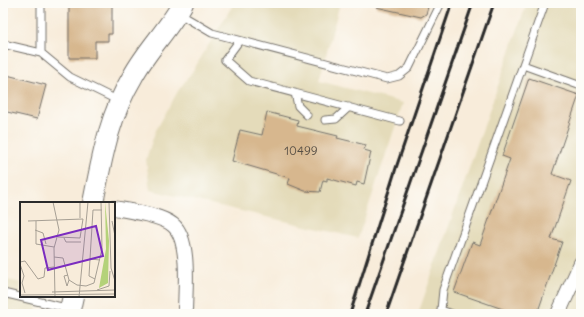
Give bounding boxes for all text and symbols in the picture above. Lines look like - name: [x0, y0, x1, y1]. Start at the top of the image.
- house number: 10499: [284, 143, 318, 158]
- inset map: [20, 202, 115, 297]

